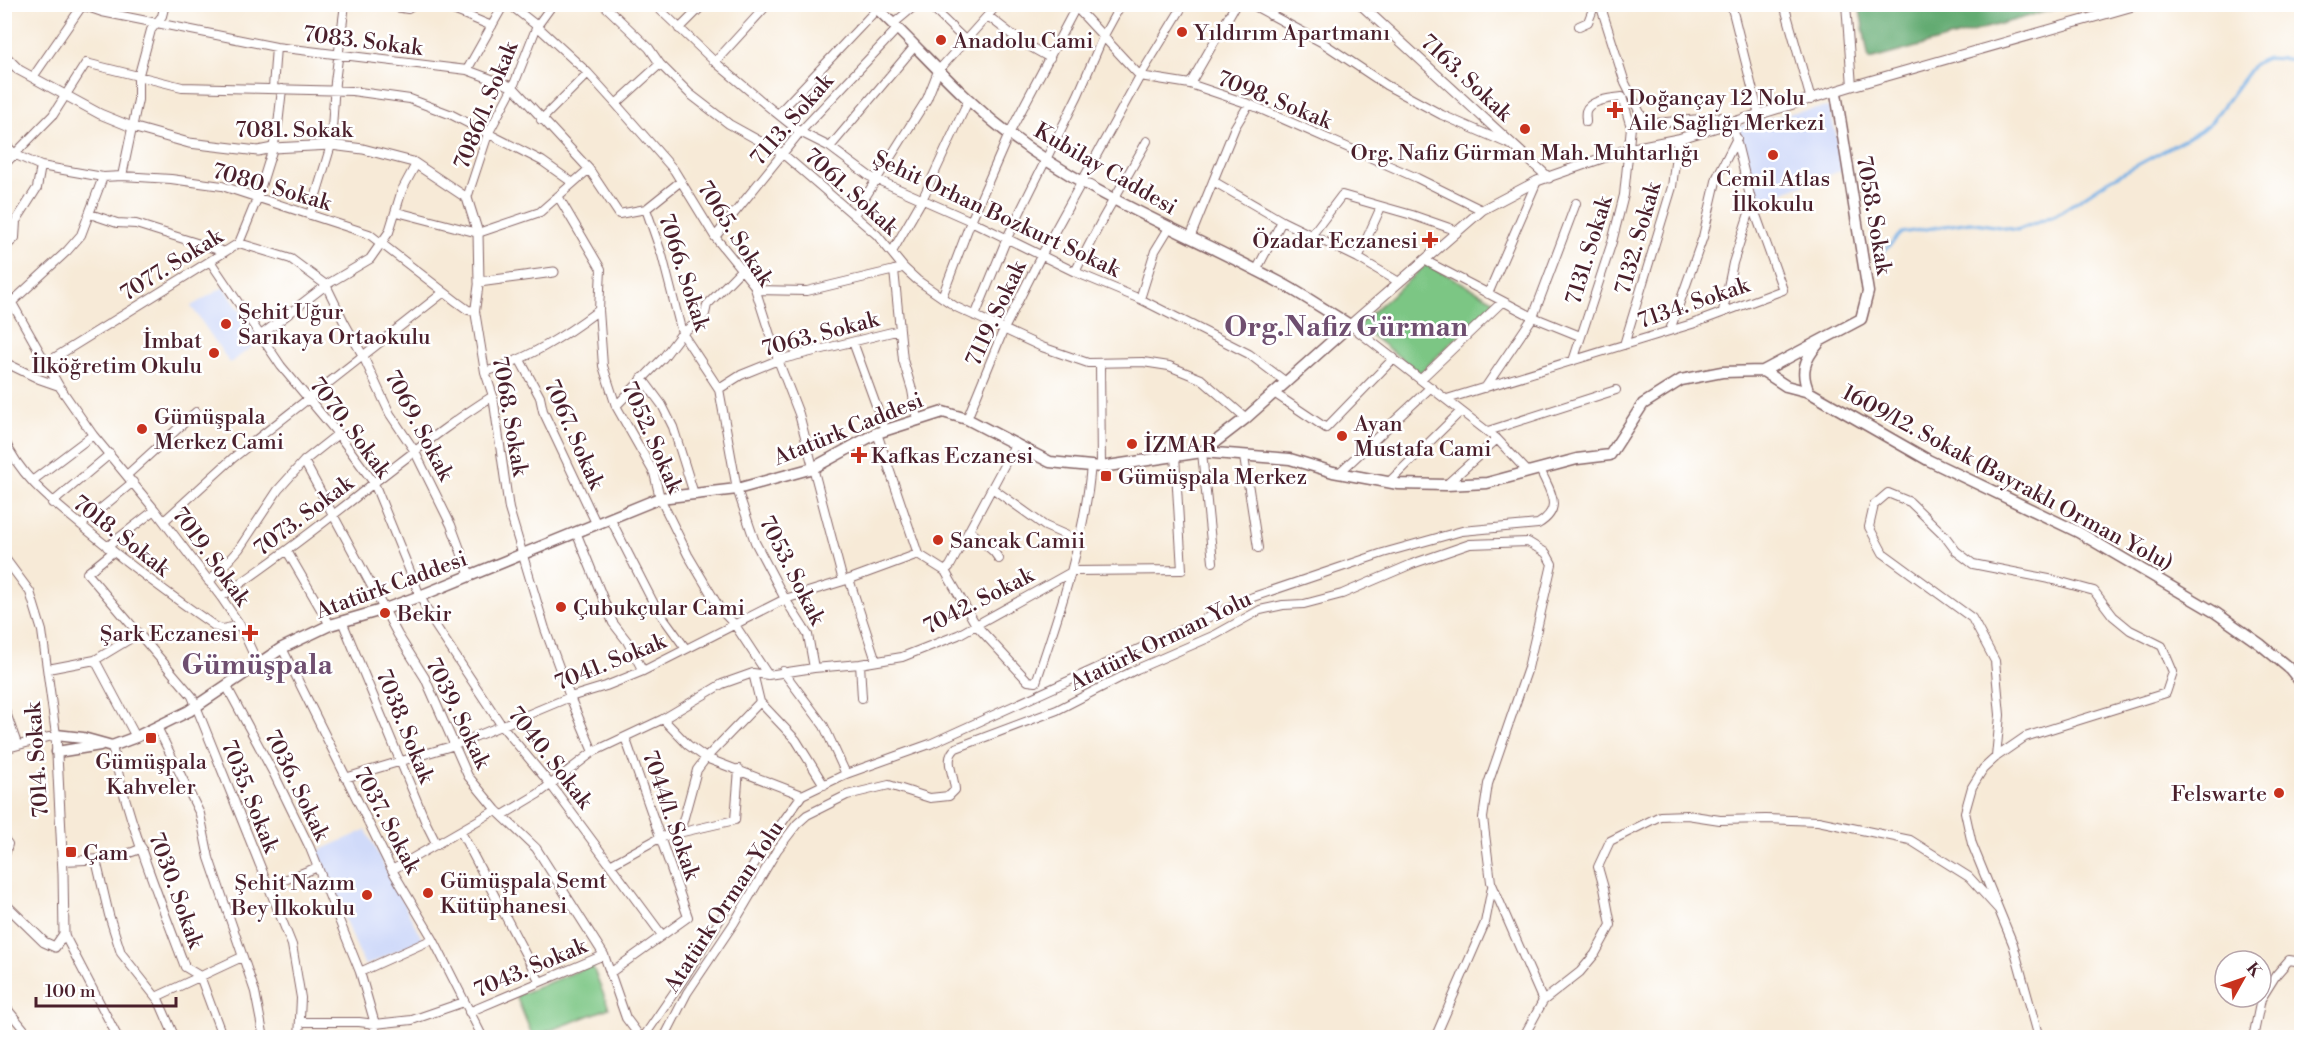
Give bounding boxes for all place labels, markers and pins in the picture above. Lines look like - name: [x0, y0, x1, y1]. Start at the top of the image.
- place label: Yıldırım Apartmanı: [1193, 20, 1390, 47]
- marker: Yıldırım Apartmanı: [1175, 25, 1189, 39]
- place label: Anadolu Cami: [952, 28, 1094, 55]
- marker: Anadolu Cami: [934, 33, 948, 47]
- place label: Doğançay 12 Nolu Aile Sağlığı Merkezi: [1627, 85, 1825, 137]
- marker: Doğançay 12 Nolu Aile Sağlığı Merkezi: [1606, 101, 1624, 119]
- marker: Org. Nafiz Gürman Mah. Muhtarlığı: [1518, 122, 1532, 136]
- place label: Org. Nafiz Gürman Mah. Muhtarlığı: [1351, 140, 1699, 167]
- marker: Cemil Atlas İlkokulu: [1766, 148, 1780, 162]
- place label: Cemil Atlas İlkokulu: [1716, 166, 1830, 218]
- place label: Özadar Eczanesi: [1252, 227, 1418, 255]
- marker: Özadar Eczanesi: [1423, 233, 1437, 247]
- place label: Şehit Uğur Sarıkaya Ortaokulu: [238, 299, 431, 351]
- marker: Şehit Uğur Sarıkaya Ortaokulu: [219, 317, 233, 331]
- place label: İmbat İlköğretim Okulu: [31, 327, 202, 380]
- marker: İmbat İlköğretim Okulu: [207, 346, 221, 360]
- place label: Gümüşpala Merkez Cami: [154, 404, 284, 456]
- place label: Ayan Mustafa Cami: [1353, 411, 1491, 463]
- marker: Gümüşpala Merkez Cami: [135, 422, 149, 436]
- marker: Ayan Mustafa Cami: [1335, 429, 1349, 443]
- place label: İZMAR: [1144, 431, 1217, 459]
- marker: İZMAR: [1125, 437, 1139, 451]
- place label: Kafkas Eczanesi: [871, 443, 1034, 470]
- marker: Kafkas Eczanesi: [852, 448, 866, 462]
- place label: Gümüşpala Merkez: [1118, 464, 1307, 491]
- marker: Gümüşpala Merkez: [1099, 469, 1113, 483]
- place label: Sancak Camii: [950, 528, 1085, 555]
- marker: Sancak Camii: [931, 533, 945, 547]
- place label: Çubukçular Cami: [573, 595, 745, 622]
- marker: Çubukçular Cami: [554, 600, 568, 614]
- place label: Bekir: [396, 601, 452, 628]
- marker: Bekir: [378, 606, 392, 620]
- place label: Şark Eczanesi: [100, 621, 238, 648]
- marker: Şark Eczanesi: [243, 626, 257, 640]
- marker: Gümüşpala Kahveler: [144, 731, 158, 745]
- place label: Gümüşpala Kahveler: [95, 749, 208, 801]
- place label: Felswarte: [2171, 781, 2267, 808]
- marker: Felswarte: [2272, 786, 2286, 800]
- place label: Çam: [83, 840, 129, 867]
- marker: Çam: [64, 845, 78, 859]
- place label: Gümüşpala Semt Kütüphanesi: [440, 868, 607, 920]
- place label: Şehit Nazım Bey İlkokulu: [230, 870, 355, 922]
- marker: Gümüşpala Semt Kütüphanesi: [421, 886, 435, 900]
- marker: Şehit Nazım Bey İlkokulu: [360, 888, 374, 902]

